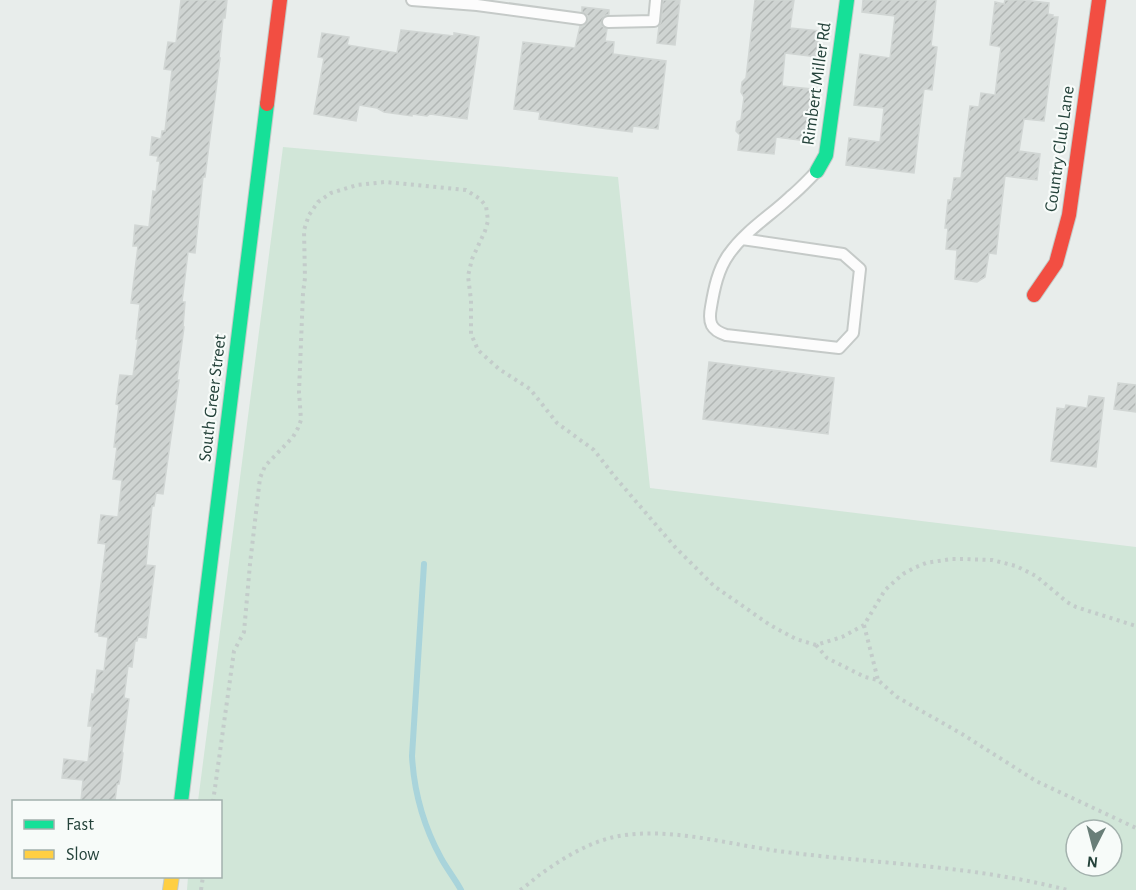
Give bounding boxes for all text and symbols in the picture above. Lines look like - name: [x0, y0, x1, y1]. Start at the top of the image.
- street label: Rimbert Miller Rd: [799, 21, 835, 147]
- street label: Country Club Lane: [1042, 85, 1078, 213]
- street label: South Greer Street: [196, 333, 230, 463]
- legend: [12, 800, 222, 878]
- text: Fast: [66, 816, 94, 834]
- north arrow: [1064, 818, 1124, 878]
- text: Slow: [66, 846, 99, 864]
- text: N: [1086, 853, 1099, 870]

